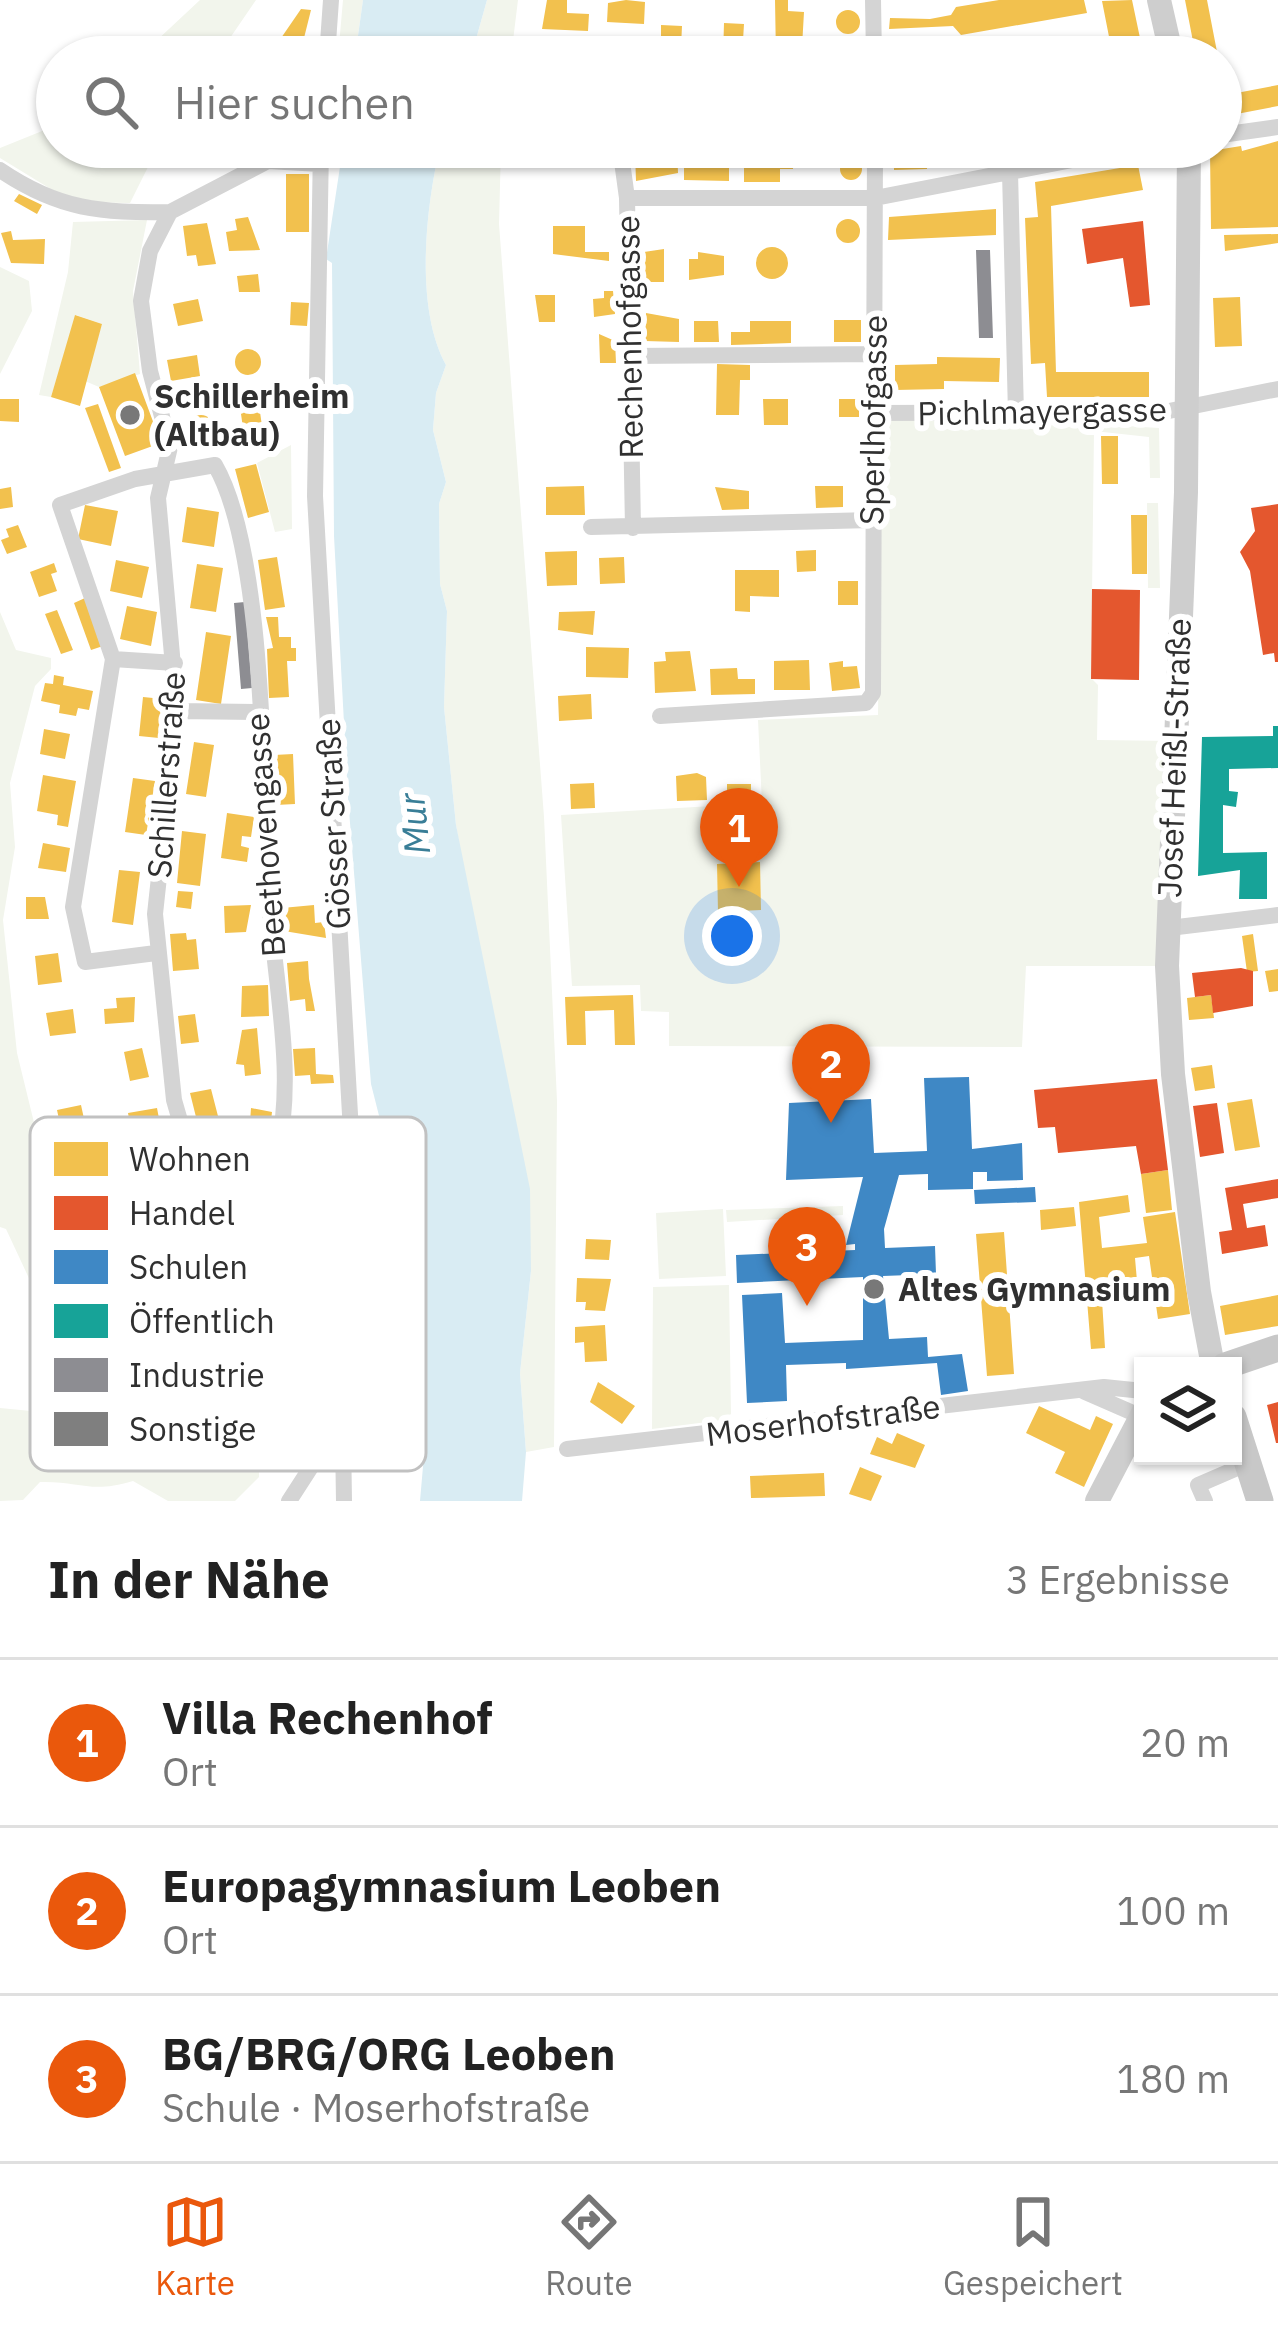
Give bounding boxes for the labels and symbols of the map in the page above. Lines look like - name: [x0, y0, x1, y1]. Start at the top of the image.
- street label: Rechenhofgasse: [605, 215, 652, 459]
- street label: Sperlhofgasse: [849, 315, 896, 525]
- place label: Schillerheim (Altbau): [154, 374, 350, 455]
- street label: Pichlmayergasse: [917, 387, 1167, 434]
- marker: Schillerheim (Altbau): [117, 402, 143, 428]
- street label: Josef Heißl-Straße: [1147, 618, 1200, 898]
- street label: Schillerstraße: [137, 670, 194, 880]
- street label: Beethovengasse: [235, 712, 294, 958]
- street label: Gösser Straße: [306, 718, 359, 930]
- pin: 1: [700, 788, 778, 887]
- water label: Mur: [387, 790, 440, 857]
- your location: [702, 906, 762, 966]
- pin: 2: [792, 1024, 870, 1123]
- legend: [30, 1117, 426, 1471]
- text: Wohnen: [129, 1137, 251, 1180]
- text: Handel: [129, 1191, 235, 1234]
- pin: 3: [768, 1207, 846, 1306]
- text: Schulen: [129, 1245, 248, 1288]
- place label: Altes Gymnasium: [898, 1267, 1170, 1310]
- marker: Altes Gymnasium: [861, 1276, 887, 1302]
- text: Öffentlich: [129, 1299, 275, 1342]
- text: Industrie: [129, 1353, 265, 1396]
- street label: Moserhofstraße: [703, 1384, 942, 1455]
- text: Sonstige: [129, 1407, 256, 1450]

